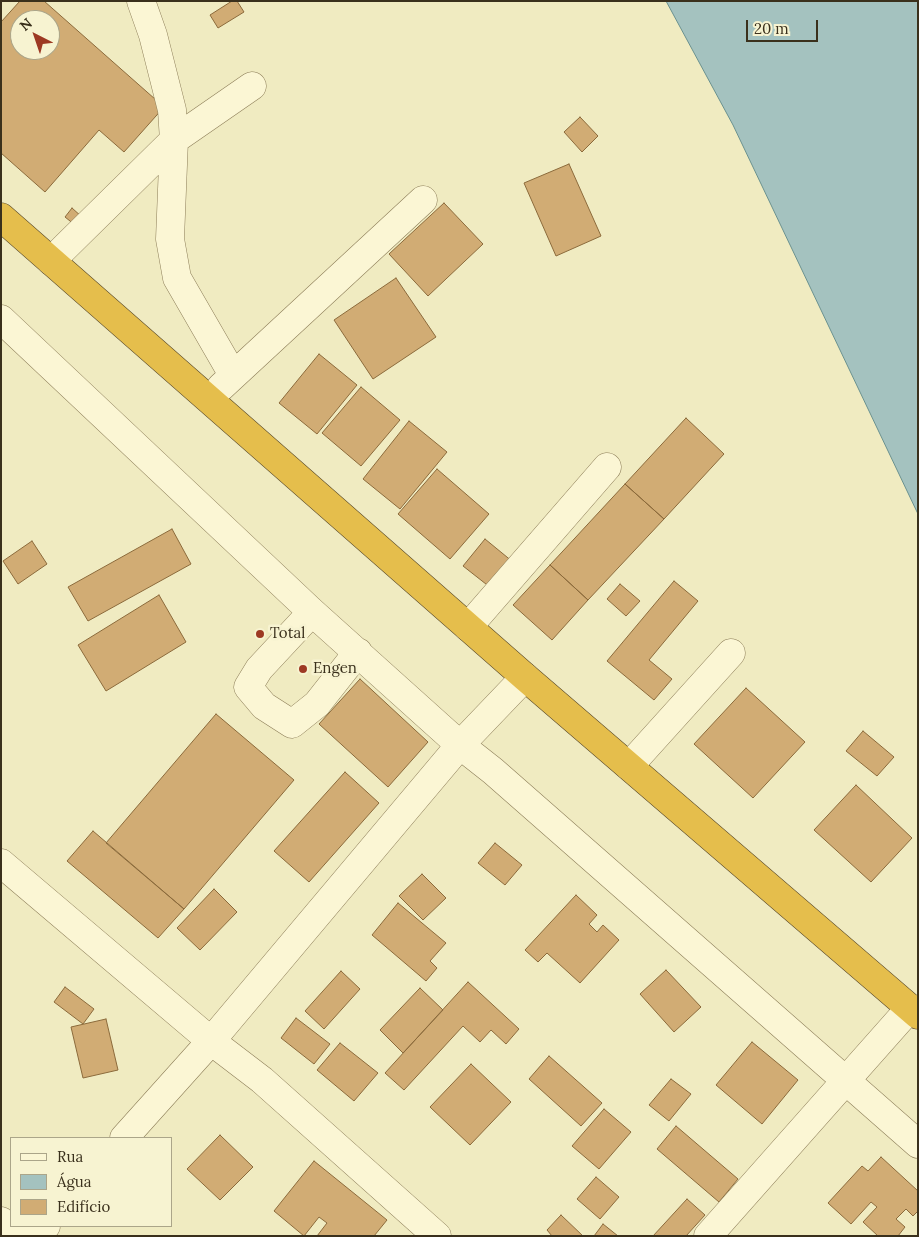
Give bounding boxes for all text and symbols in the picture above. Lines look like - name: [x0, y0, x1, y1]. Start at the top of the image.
- north arrow: [10, 10, 60, 60]
- scale bar: [749, 10, 822, 42]
- text: N: [16, 14, 36, 35]
- text: 20 m: [754, 19, 789, 38]
- place label: Total: [270, 625, 305, 643]
- marker: Total: [254, 628, 266, 640]
- place label: Engen: [313, 660, 357, 678]
- marker: Engen: [297, 663, 309, 675]
- legend: [10, 1137, 172, 1227]
- text: Rua: [57, 1147, 83, 1166]
- text: Água: [57, 1172, 91, 1191]
- text: Edifício: [57, 1197, 110, 1216]

